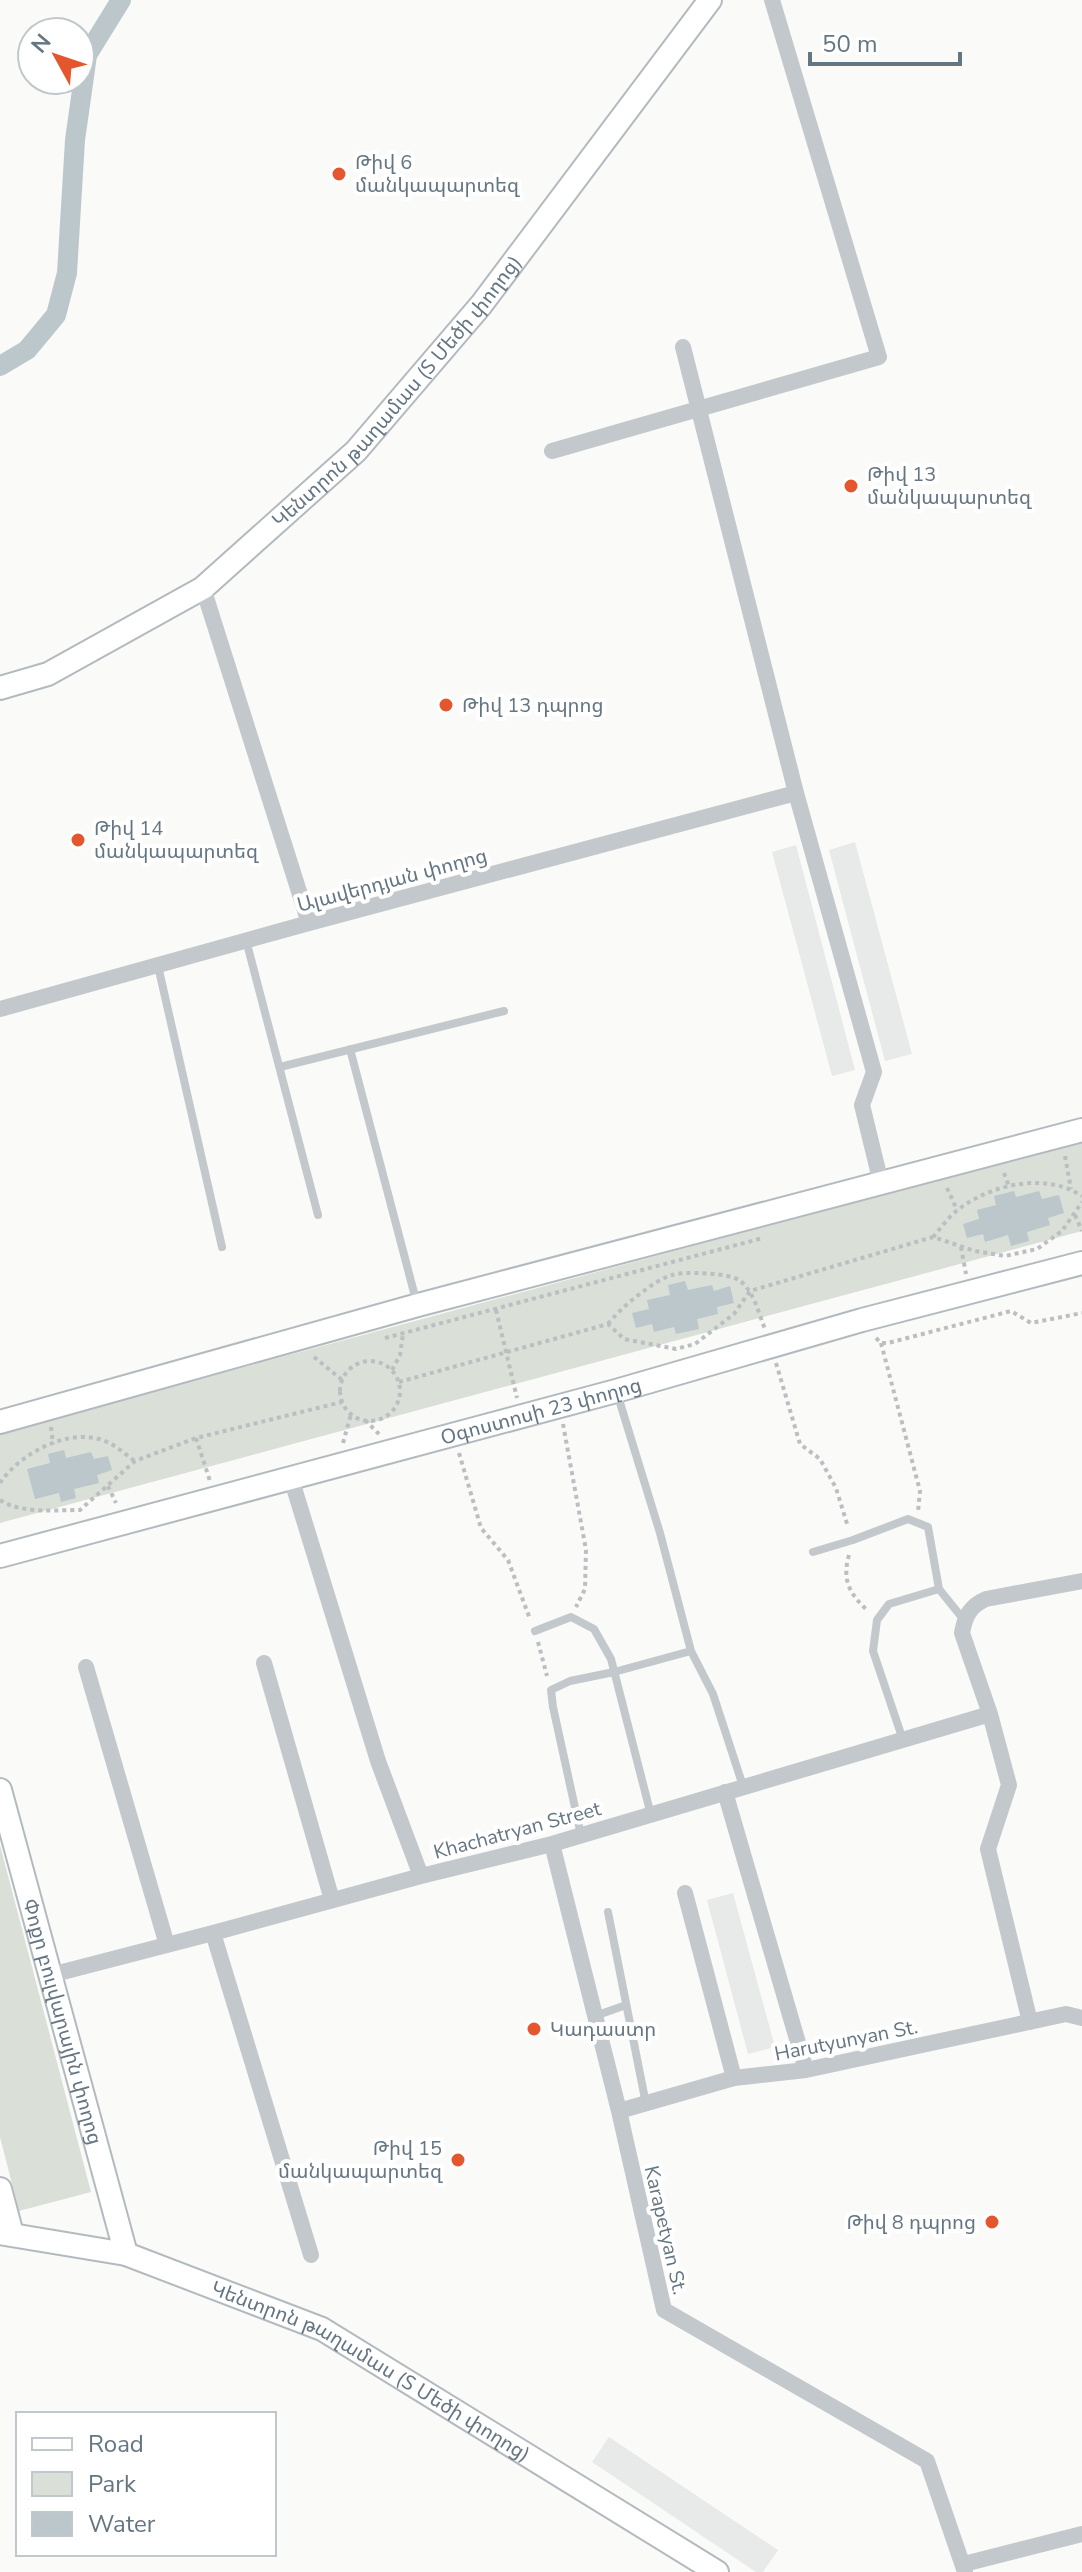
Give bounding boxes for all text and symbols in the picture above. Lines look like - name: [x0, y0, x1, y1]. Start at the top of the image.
- north arrow: [16, 16, 96, 96]
- scale bar: [810, 16, 960, 66]
- text: N: [25, 28, 58, 60]
- text: 50 m: [822, 28, 878, 60]
- place label: Թիվ 6 մանկապարտեզ: [355, 149, 520, 199]
- marker: Թիվ 6 մանկապարտեզ: [330, 165, 348, 183]
- street label: Կենտրոն թաղամաս (Տ Մեծի փողոց): [267, 250, 528, 534]
- place label: Թիվ 13 մանկապարտեզ: [867, 461, 1032, 511]
- marker: Թիվ 13 մանկապարտեզ: [842, 477, 860, 495]
- place label: Թիվ 13 դպրոց: [462, 692, 603, 719]
- marker: Թիվ 13 դպրոց: [437, 696, 455, 714]
- place label: Թիվ 14 մանկապարտեզ: [94, 815, 259, 865]
- marker: Թիվ 14 մանկապարտեզ: [69, 831, 87, 849]
- street label: Ալավերդյան փողոց: [294, 842, 490, 919]
- street label: Օգոստոսի 23 փողոց: [438, 1371, 645, 1451]
- street label: Khachatryan Street: [430, 1795, 605, 1866]
- street label: Փոքր բուլվարային փողոց: [16, 1896, 109, 2148]
- street label: Harutyunyan St.: [772, 2013, 920, 2068]
- place label: Կադաստր: [550, 2016, 656, 2043]
- marker: Կադաստր: [525, 2020, 543, 2038]
- place label: Թիվ 15 մանկապարտեզ: [278, 2135, 443, 2185]
- marker: Թիվ 15 մանկապարտեզ: [449, 2151, 467, 2169]
- street label: Karapetyan St.: [638, 2163, 693, 2297]
- place label: Թիվ 8 դպրոց: [847, 2209, 976, 2236]
- marker: Թիվ 8 դպրոց: [983, 2213, 1001, 2231]
- street label: Կենտրոն թաղամաս (Տ Մեծի փողոց): [207, 2275, 535, 2468]
- legend: [16, 2412, 276, 2556]
- text: Road: [88, 2428, 144, 2460]
- text: Park: [88, 2468, 137, 2500]
- text: Water: [88, 2508, 156, 2540]

